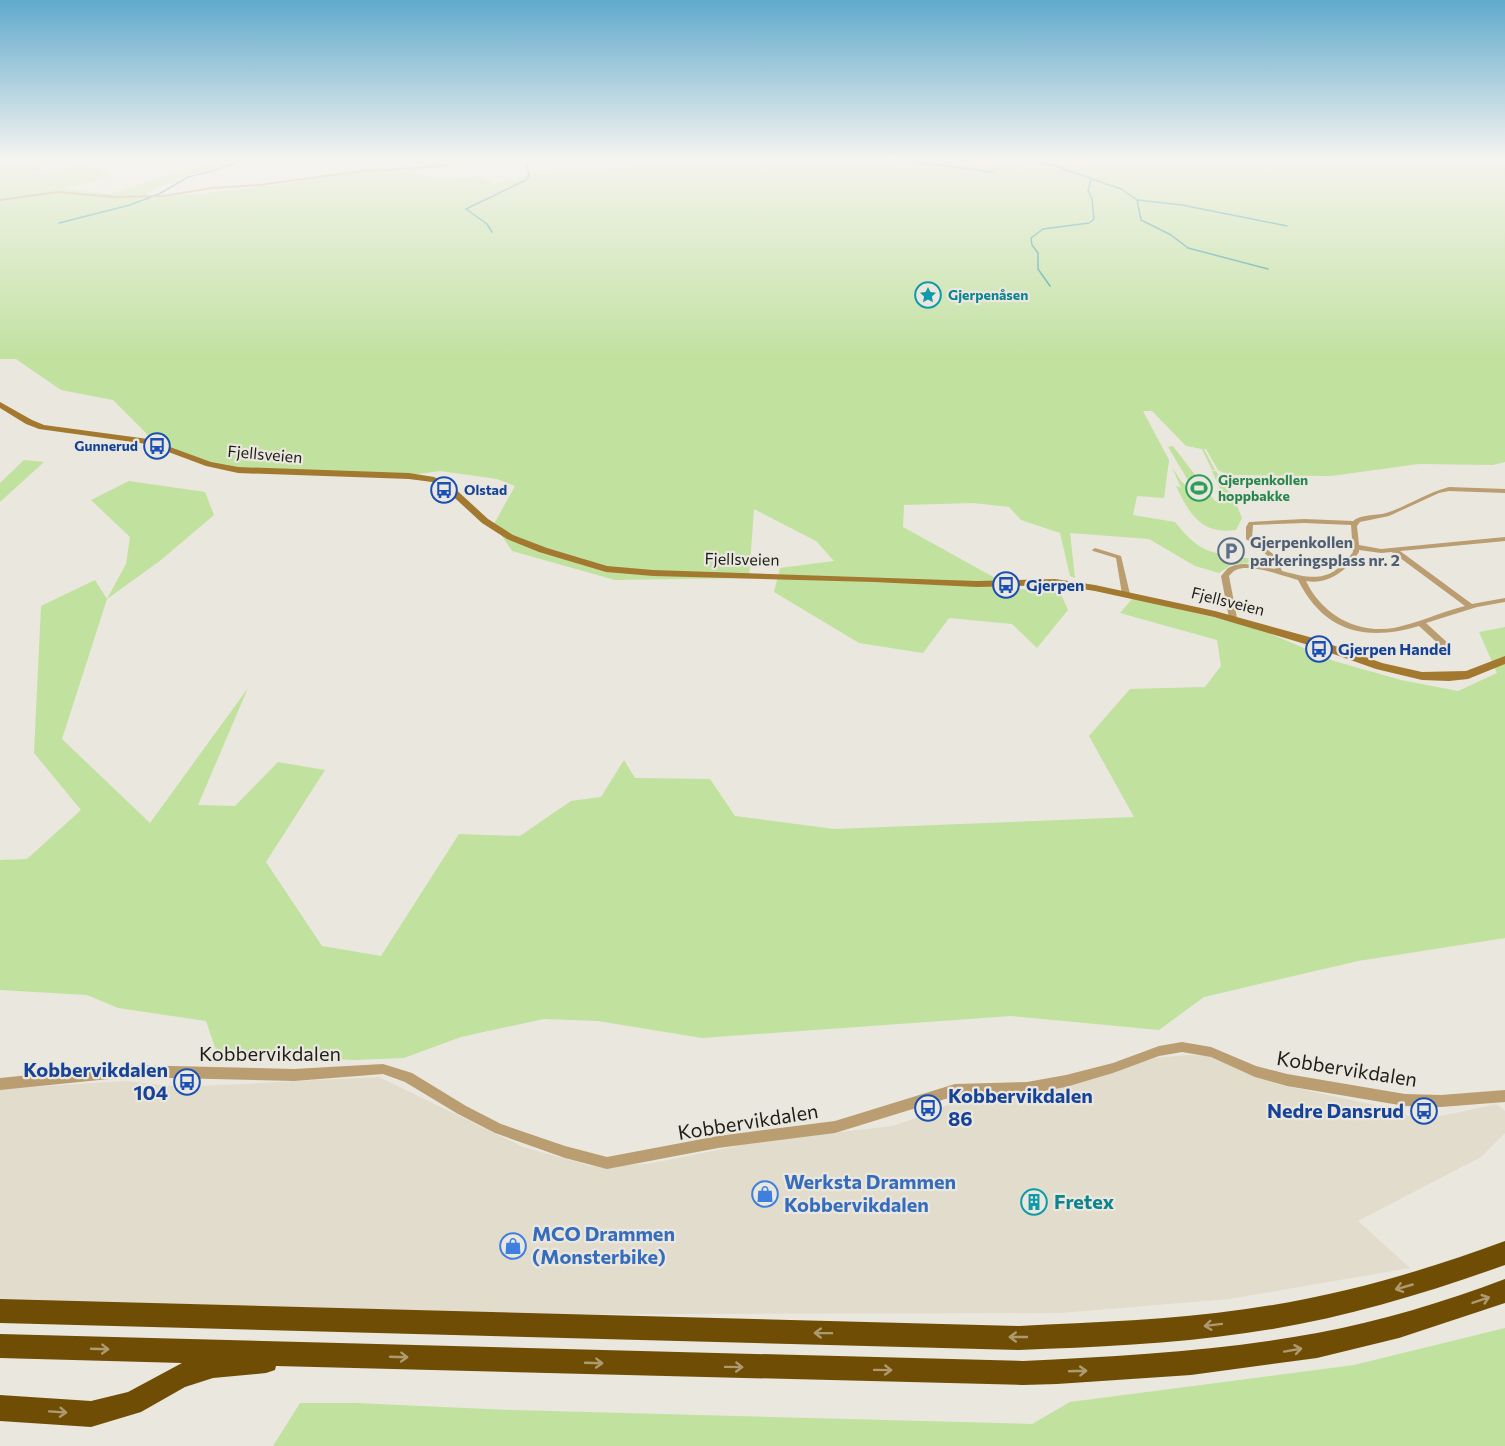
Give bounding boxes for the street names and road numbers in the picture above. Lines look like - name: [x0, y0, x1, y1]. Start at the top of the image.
- street label: Fjellsveien: [227, 441, 303, 466]
- street label: Fjellsveien: [704, 548, 780, 569]
- street label: Fjellsveien: [1189, 582, 1267, 619]
- street label: Kobbervikdalen: [199, 1041, 341, 1065]
- street label: Kobbervikdalen: [1275, 1045, 1419, 1091]
- street label: Kobbervikdalen: [676, 1098, 820, 1144]

